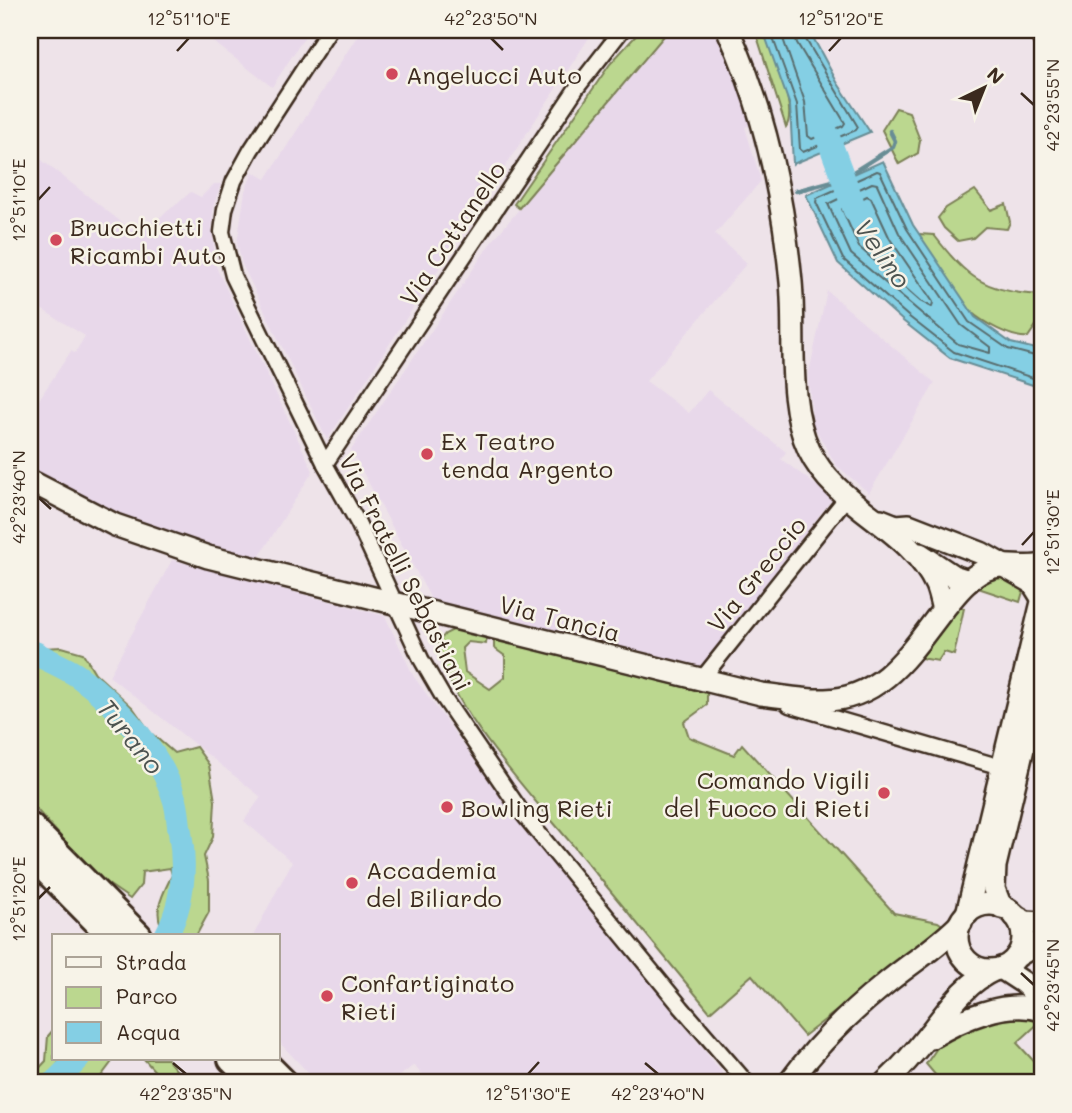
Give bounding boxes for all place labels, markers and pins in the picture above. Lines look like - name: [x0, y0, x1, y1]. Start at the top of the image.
- place label: Angelucci Auto: [406, 59, 582, 90]
- marker: Angelucci Auto: [384, 66, 400, 82]
- place label: Brucchietti Ricambi Auto: [70, 211, 226, 270]
- marker: Brucchietti Ricambi Auto: [48, 232, 64, 248]
- place label: Ex Teatro tenda Argento: [441, 425, 613, 484]
- marker: Ex Teatro tenda Argento: [419, 446, 435, 462]
- place label: Comando Vigili del Fuoco di Rieti: [664, 764, 870, 823]
- marker: Comando Vigili del Fuoco di Rieti: [876, 785, 892, 801]
- place label: Bowling Rieti: [461, 792, 613, 823]
- marker: Bowling Rieti: [439, 799, 455, 815]
- place label: Accademia del Biliardo: [366, 854, 502, 913]
- marker: Accademia del Biliardo: [344, 875, 360, 891]
- place label: Confartiginato Rieti: [341, 967, 514, 1026]
- marker: Confartiginato Rieti: [319, 988, 335, 1004]

